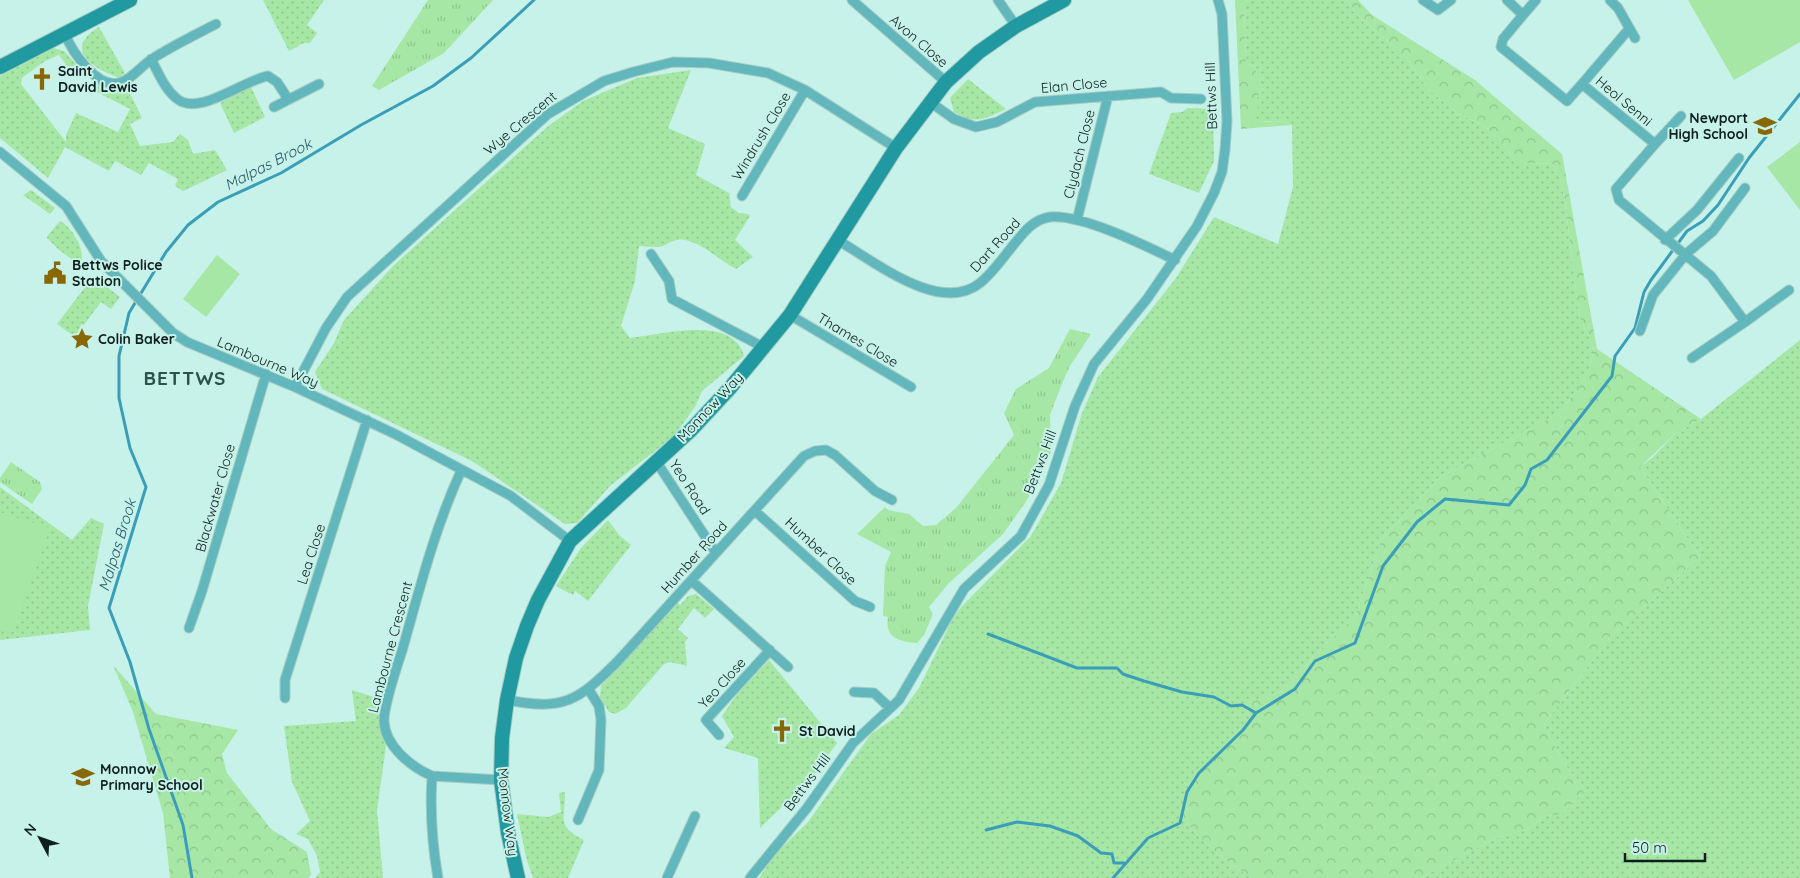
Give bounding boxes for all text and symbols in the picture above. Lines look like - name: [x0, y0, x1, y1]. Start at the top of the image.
- street label: Avon Close: [886, 11, 952, 71]
- place label: Saint David Lewis: [58, 62, 138, 96]
- street label: Bettws Hill: [1201, 62, 1221, 130]
- church icon: Saint David Lewis: [29, 66, 55, 92]
- street label: Heol Senni: [1592, 72, 1656, 130]
- street label: Elan Close: [1040, 73, 1108, 97]
- street label: Wye Crescent: [480, 87, 560, 159]
- street label: Windrush Close: [728, 88, 794, 183]
- street label: Clydach Close: [1059, 108, 1099, 200]
- place label: Newport High School: [1668, 109, 1748, 143]
- school or university icon: Newport High School: [1752, 113, 1778, 139]
- water label: Malpas Brook: [221, 133, 317, 194]
- street label: Dart Road: [966, 214, 1024, 276]
- place label: Bettws Police Station: [72, 256, 162, 290]
- public building icon: Bettws Police Station: [42, 260, 68, 286]
- street label: Thames Close: [814, 309, 902, 371]
- place icon: Colin Baker: [69, 326, 95, 352]
- place label: Colin Baker: [98, 330, 175, 348]
- street label: Lambourne Way: [214, 332, 322, 392]
- district label: BETTWS: [144, 366, 226, 390]
- street label: Monnow Way: [673, 368, 747, 446]
- street label: Bettws Hill: [1020, 427, 1060, 497]
- street label: Blackwater Close: [191, 442, 239, 554]
- street label: Yeo Road: [666, 456, 714, 518]
- water label: Malpas Brook: [94, 495, 141, 594]
- street label: Humber Close: [781, 513, 861, 589]
- street label: Humber Road: [657, 517, 731, 597]
- street label: Lea Close: [293, 521, 329, 587]
- street label: Lambourne Crescent: [364, 579, 416, 715]
- street label: Yeo Close: [694, 654, 750, 712]
- church icon: St David: [769, 718, 795, 744]
- place label: St David: [799, 722, 856, 740]
- street label: Bettws Hill: [780, 750, 834, 814]
- place label: Monnow Primary School: [100, 760, 203, 794]
- school or university icon: Monnow Primary School: [70, 764, 96, 790]
- street label: Monnow Way: [494, 767, 522, 857]
- north arrow: [15, 813, 65, 863]
- text: N: [20, 820, 40, 839]
- scale bar: [1625, 830, 1705, 862]
- text: 50 m: [1632, 838, 1667, 857]

